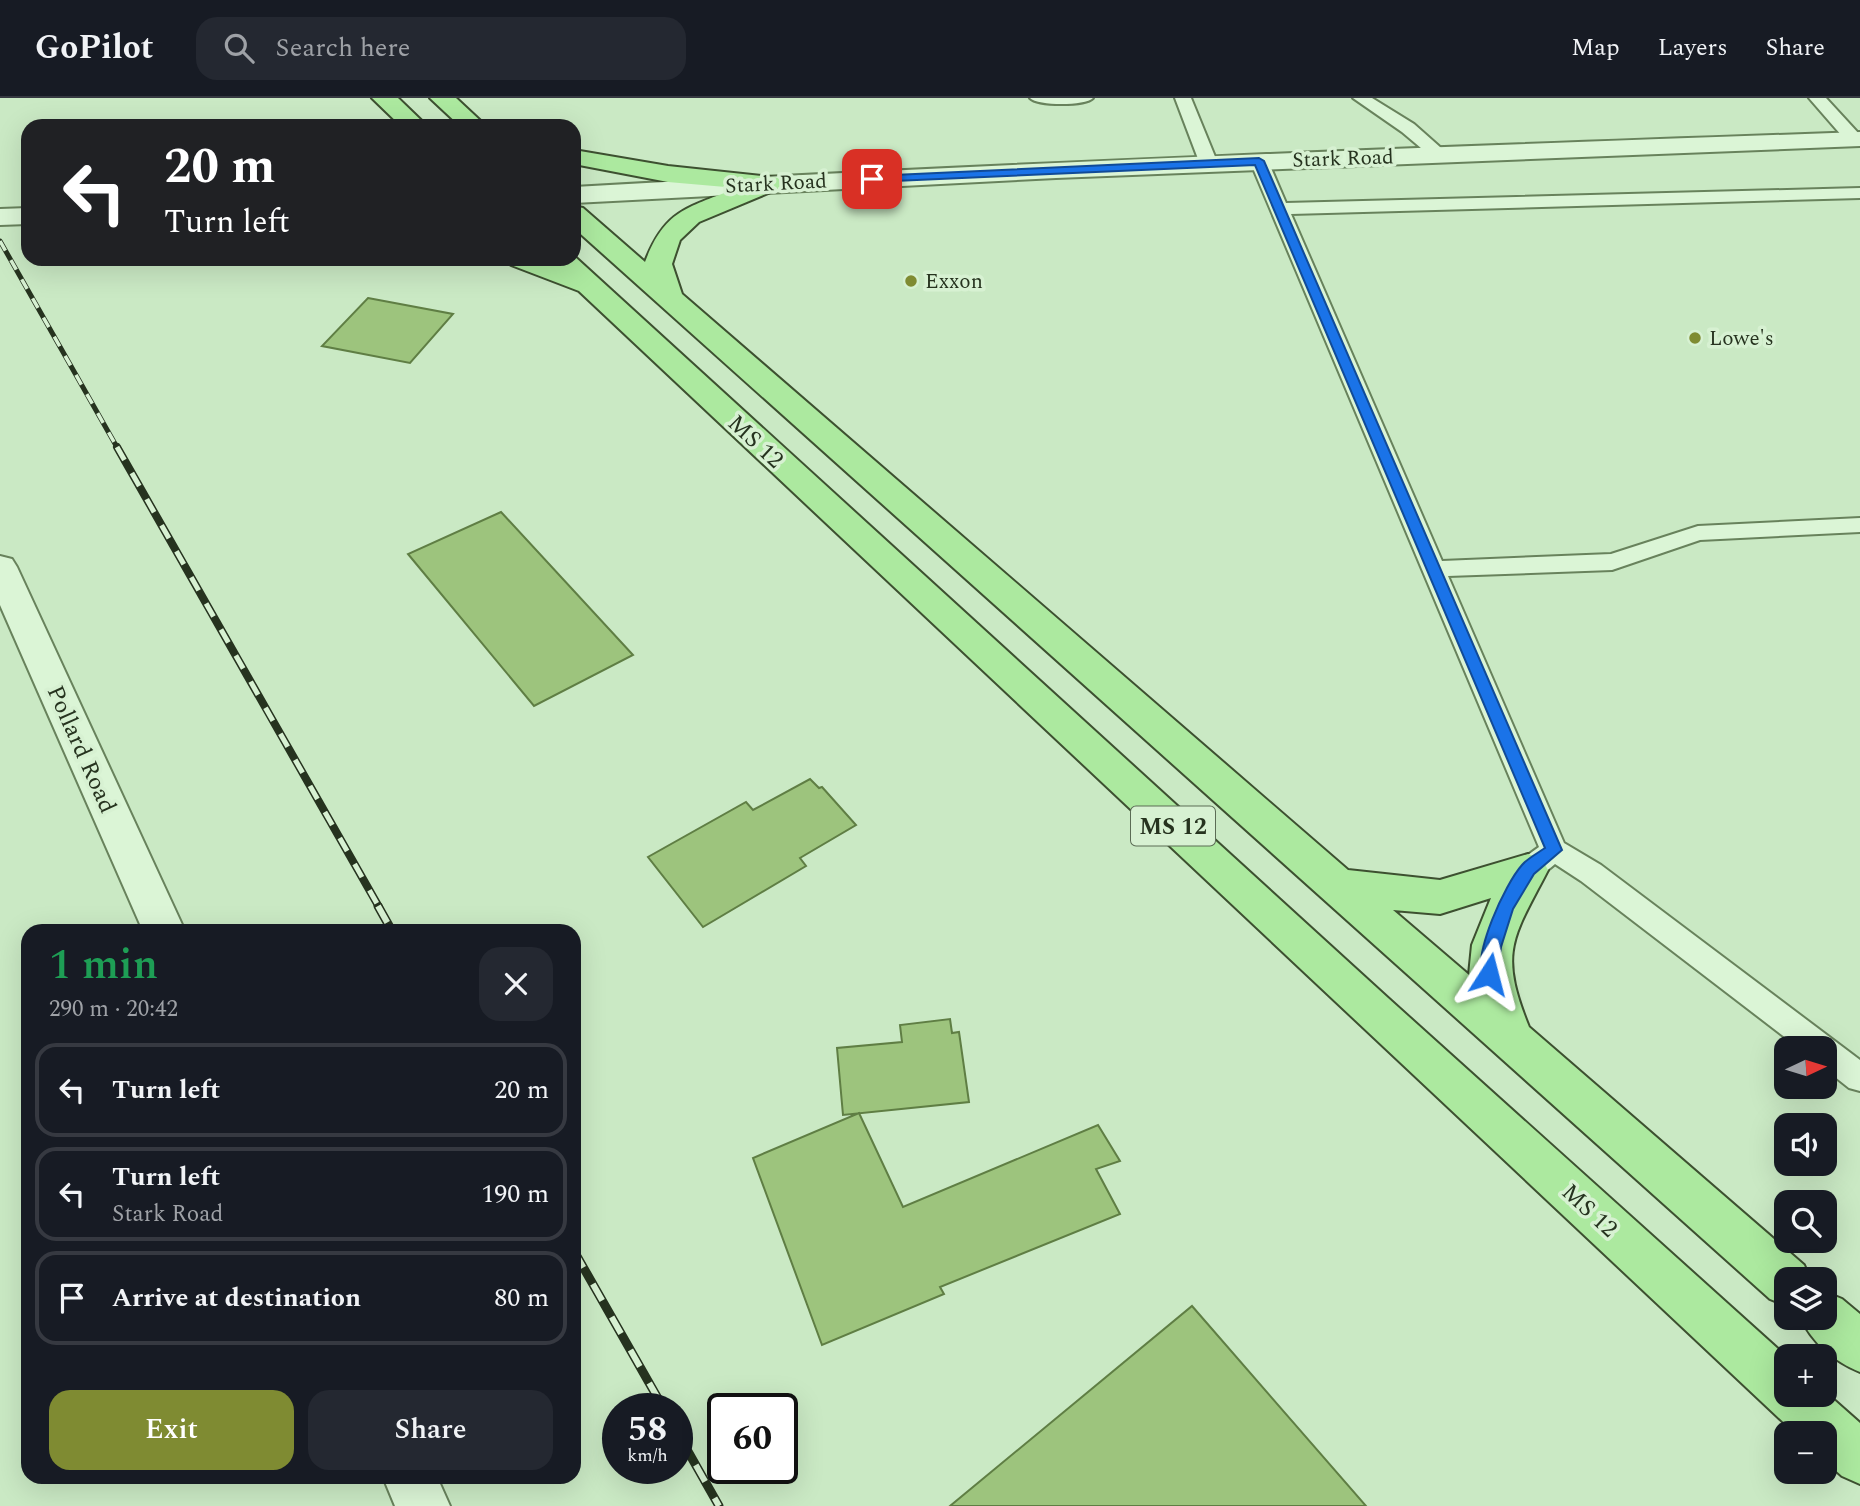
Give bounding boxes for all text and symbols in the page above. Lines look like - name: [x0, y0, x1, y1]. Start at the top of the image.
- search box: [196, 17, 686, 80]
- text: GoPilot: [35, 23, 154, 73]
- text: Search here: [276, 28, 410, 68]
- icon: search: [220, 29, 258, 67]
- text: Map: [1571, 30, 1620, 66]
- text: Layers: [1658, 30, 1728, 66]
- text: Share: [1766, 30, 1825, 66]
- text: 20 m: [164, 130, 275, 205]
- street label: Stark Road: [1292, 141, 1394, 177]
- icon: left: [49, 147, 140, 238]
- pin: [842, 149, 902, 209]
- icon: arrive: [853, 160, 891, 198]
- street label: Stark Road: [724, 165, 828, 203]
- text: Turn left: [164, 198, 290, 247]
- place label: Exxon: [925, 266, 983, 298]
- marker: Exxon: [903, 273, 919, 289]
- place label: Lowe's: [1709, 323, 1774, 355]
- marker: Lowe's: [1687, 330, 1703, 346]
- street label: MS 12: [719, 406, 792, 477]
- street label: Pollard Road: [37, 680, 125, 819]
- road number: MS 12: [1131, 806, 1215, 846]
- text: 1 min: [49, 934, 158, 997]
- position arrow: [1452, 937, 1526, 1011]
- button: close: [479, 947, 553, 1021]
- text: 290 m · 20:42: [49, 992, 178, 1027]
- north arrow: [1774, 1036, 1838, 1099]
- map controls: [1774, 1036, 1837, 1484]
- text: Turn left: [112, 1070, 220, 1110]
- text: 20 m: [494, 1070, 549, 1110]
- icon: left: [53, 1071, 91, 1109]
- button: sound: [1774, 1113, 1837, 1176]
- text: Turn left: [112, 1157, 220, 1197]
- text: 190 m: [481, 1174, 549, 1214]
- icon: left: [53, 1175, 91, 1213]
- street label: MS 12: [1553, 1175, 1626, 1246]
- button: search: [1774, 1190, 1837, 1253]
- text: Stark Road: [112, 1197, 223, 1232]
- button: layers: [1774, 1267, 1837, 1330]
- text: Arrive at destination: [112, 1278, 361, 1318]
- text: 80 m: [494, 1278, 549, 1318]
- icon: arrive: [53, 1279, 91, 1317]
- button: +: [1774, 1344, 1837, 1407]
- button: Exit: [49, 1390, 294, 1470]
- button: Share: [308, 1390, 553, 1470]
- speed limit sign: 60: [707, 1393, 798, 1484]
- text: 58: [628, 1403, 667, 1456]
- button: −: [1774, 1421, 1837, 1484]
- text: km/h: [627, 1442, 668, 1469]

